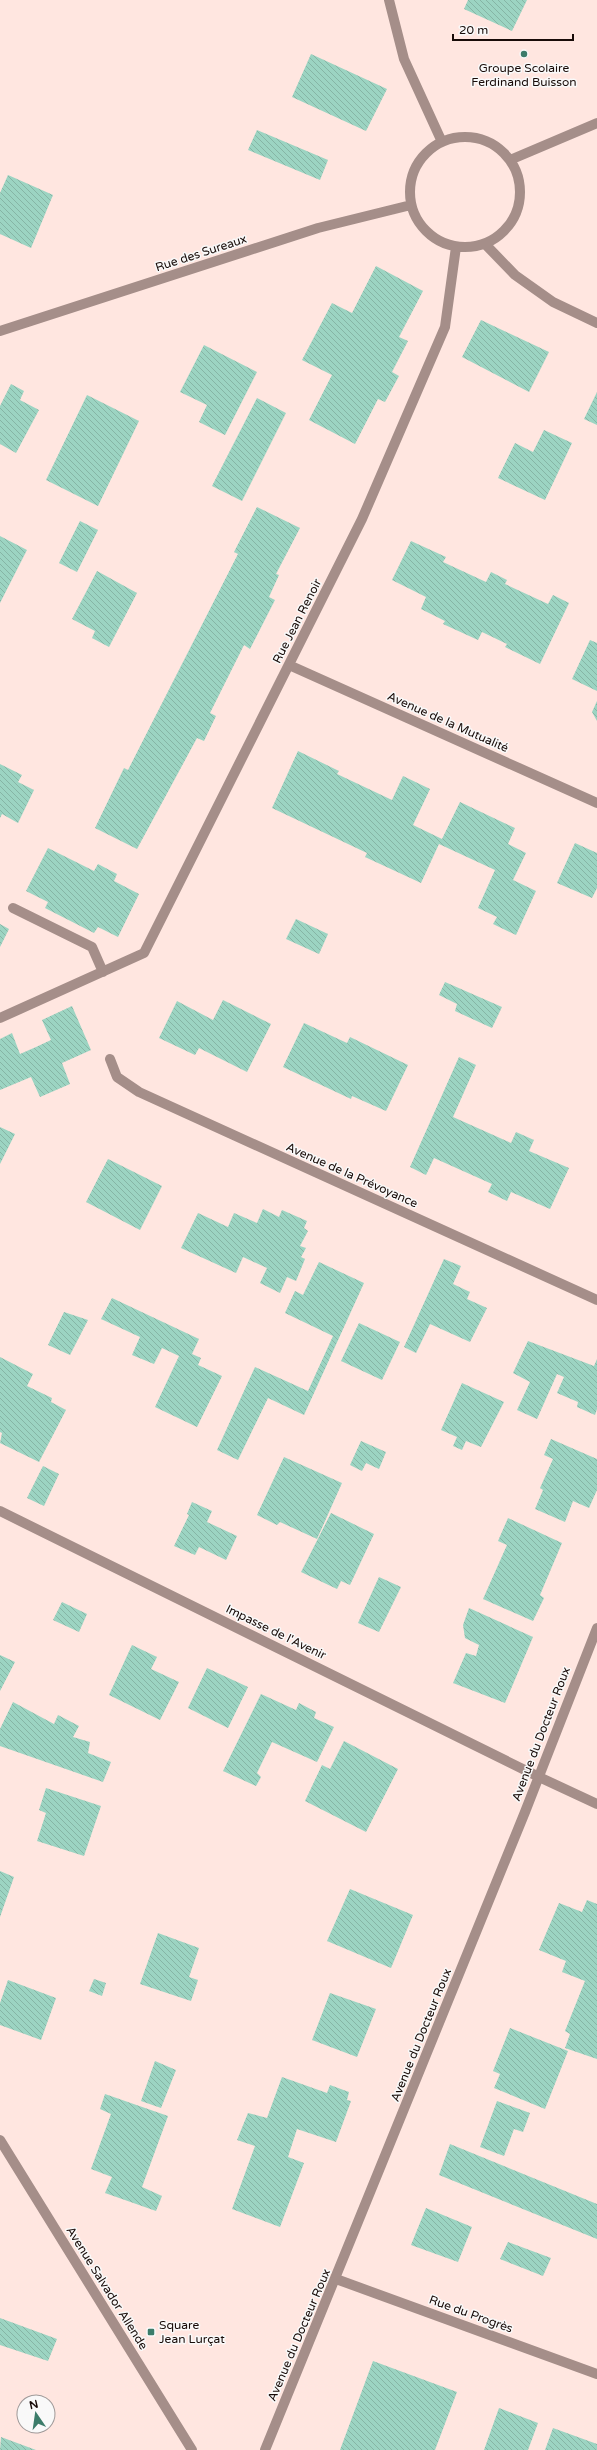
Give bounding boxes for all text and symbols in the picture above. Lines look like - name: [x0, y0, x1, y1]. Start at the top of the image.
- scale bar: [453, 16, 573, 42]
- text: 20 m: [459, 23, 488, 37]
- marker: Groupe Scolaire Ferdinand Buisson: [519, 49, 529, 59]
- place label: Groupe Scolaire Ferdinand Buisson: [471, 61, 577, 89]
- street label: Rue des Sureaux: [154, 232, 248, 274]
- street label: Rue Jean Renoir: [270, 576, 324, 666]
- street label: Avenue de la Mutualité: [385, 689, 511, 755]
- street label: Avenue de la Prévoyance: [284, 1140, 420, 1210]
- street label: Impasse de l'Avenir: [224, 1602, 329, 1663]
- street label: Avenue du Docteur Roux: [509, 1665, 573, 1803]
- street label: Avenue du Docteur Roux: [388, 1966, 454, 2104]
- street label: Avenue Salvador Allende: [63, 2224, 151, 2352]
- street label: Avenue du Docteur Roux: [265, 2267, 333, 2403]
- street label: Rue du Progrès: [427, 2292, 515, 2336]
- place label: Square Jean Lurçat: [159, 2318, 225, 2346]
- marker: Square Jean Lurçat: [146, 2327, 156, 2337]
- north arrow: [16, 2394, 56, 2434]
- text: N: [28, 2397, 40, 2412]

